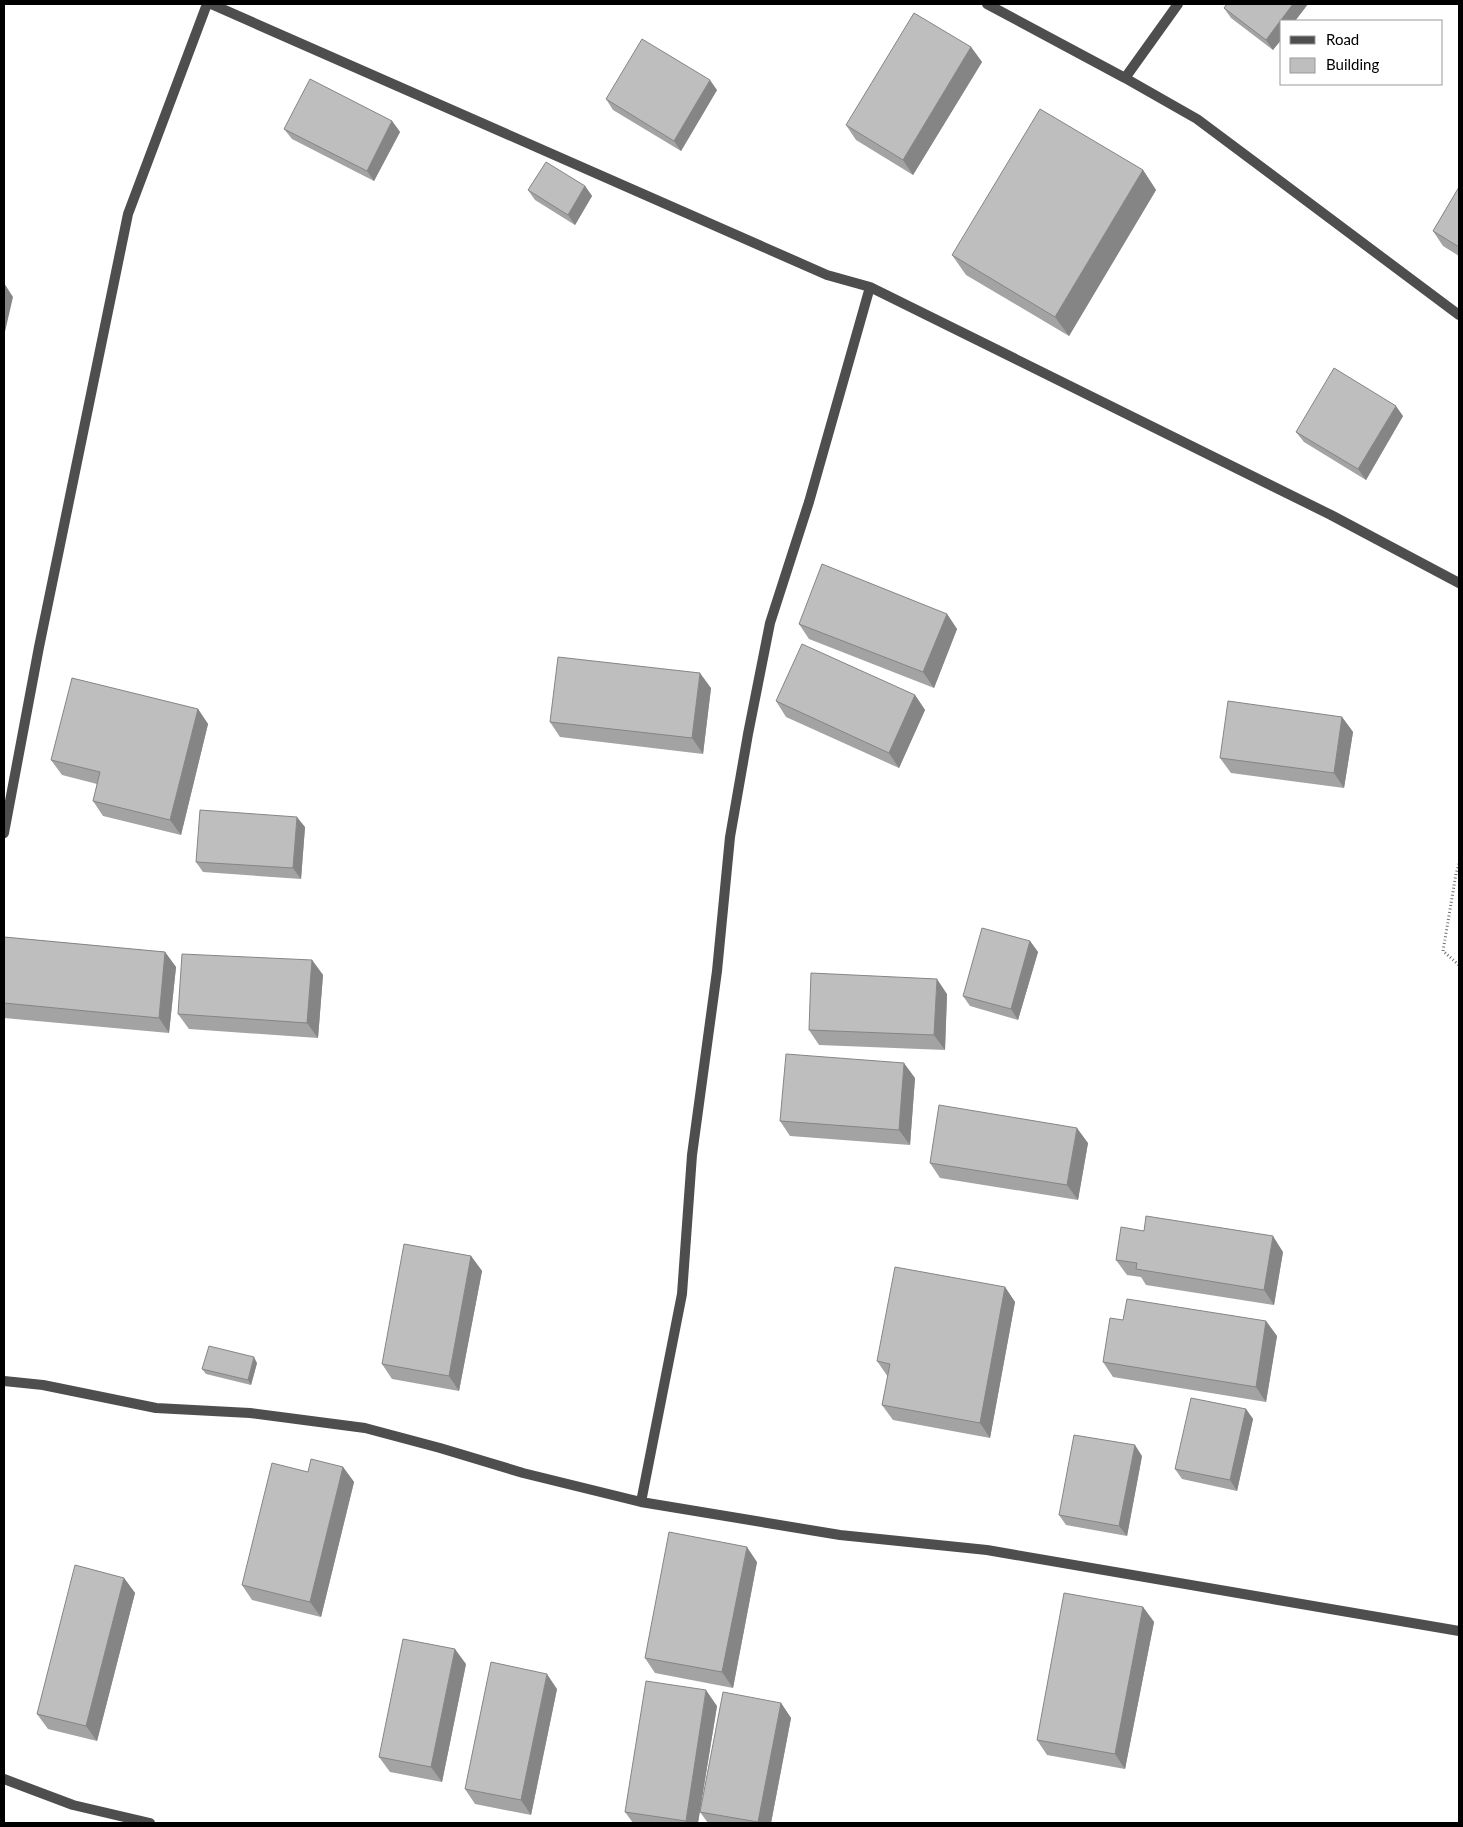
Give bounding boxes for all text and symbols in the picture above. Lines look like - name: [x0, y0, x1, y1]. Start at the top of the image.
- legend: [1280, 20, 1443, 85]
- text: Road: [1326, 30, 1359, 48]
- text: Building: [1326, 55, 1379, 73]

